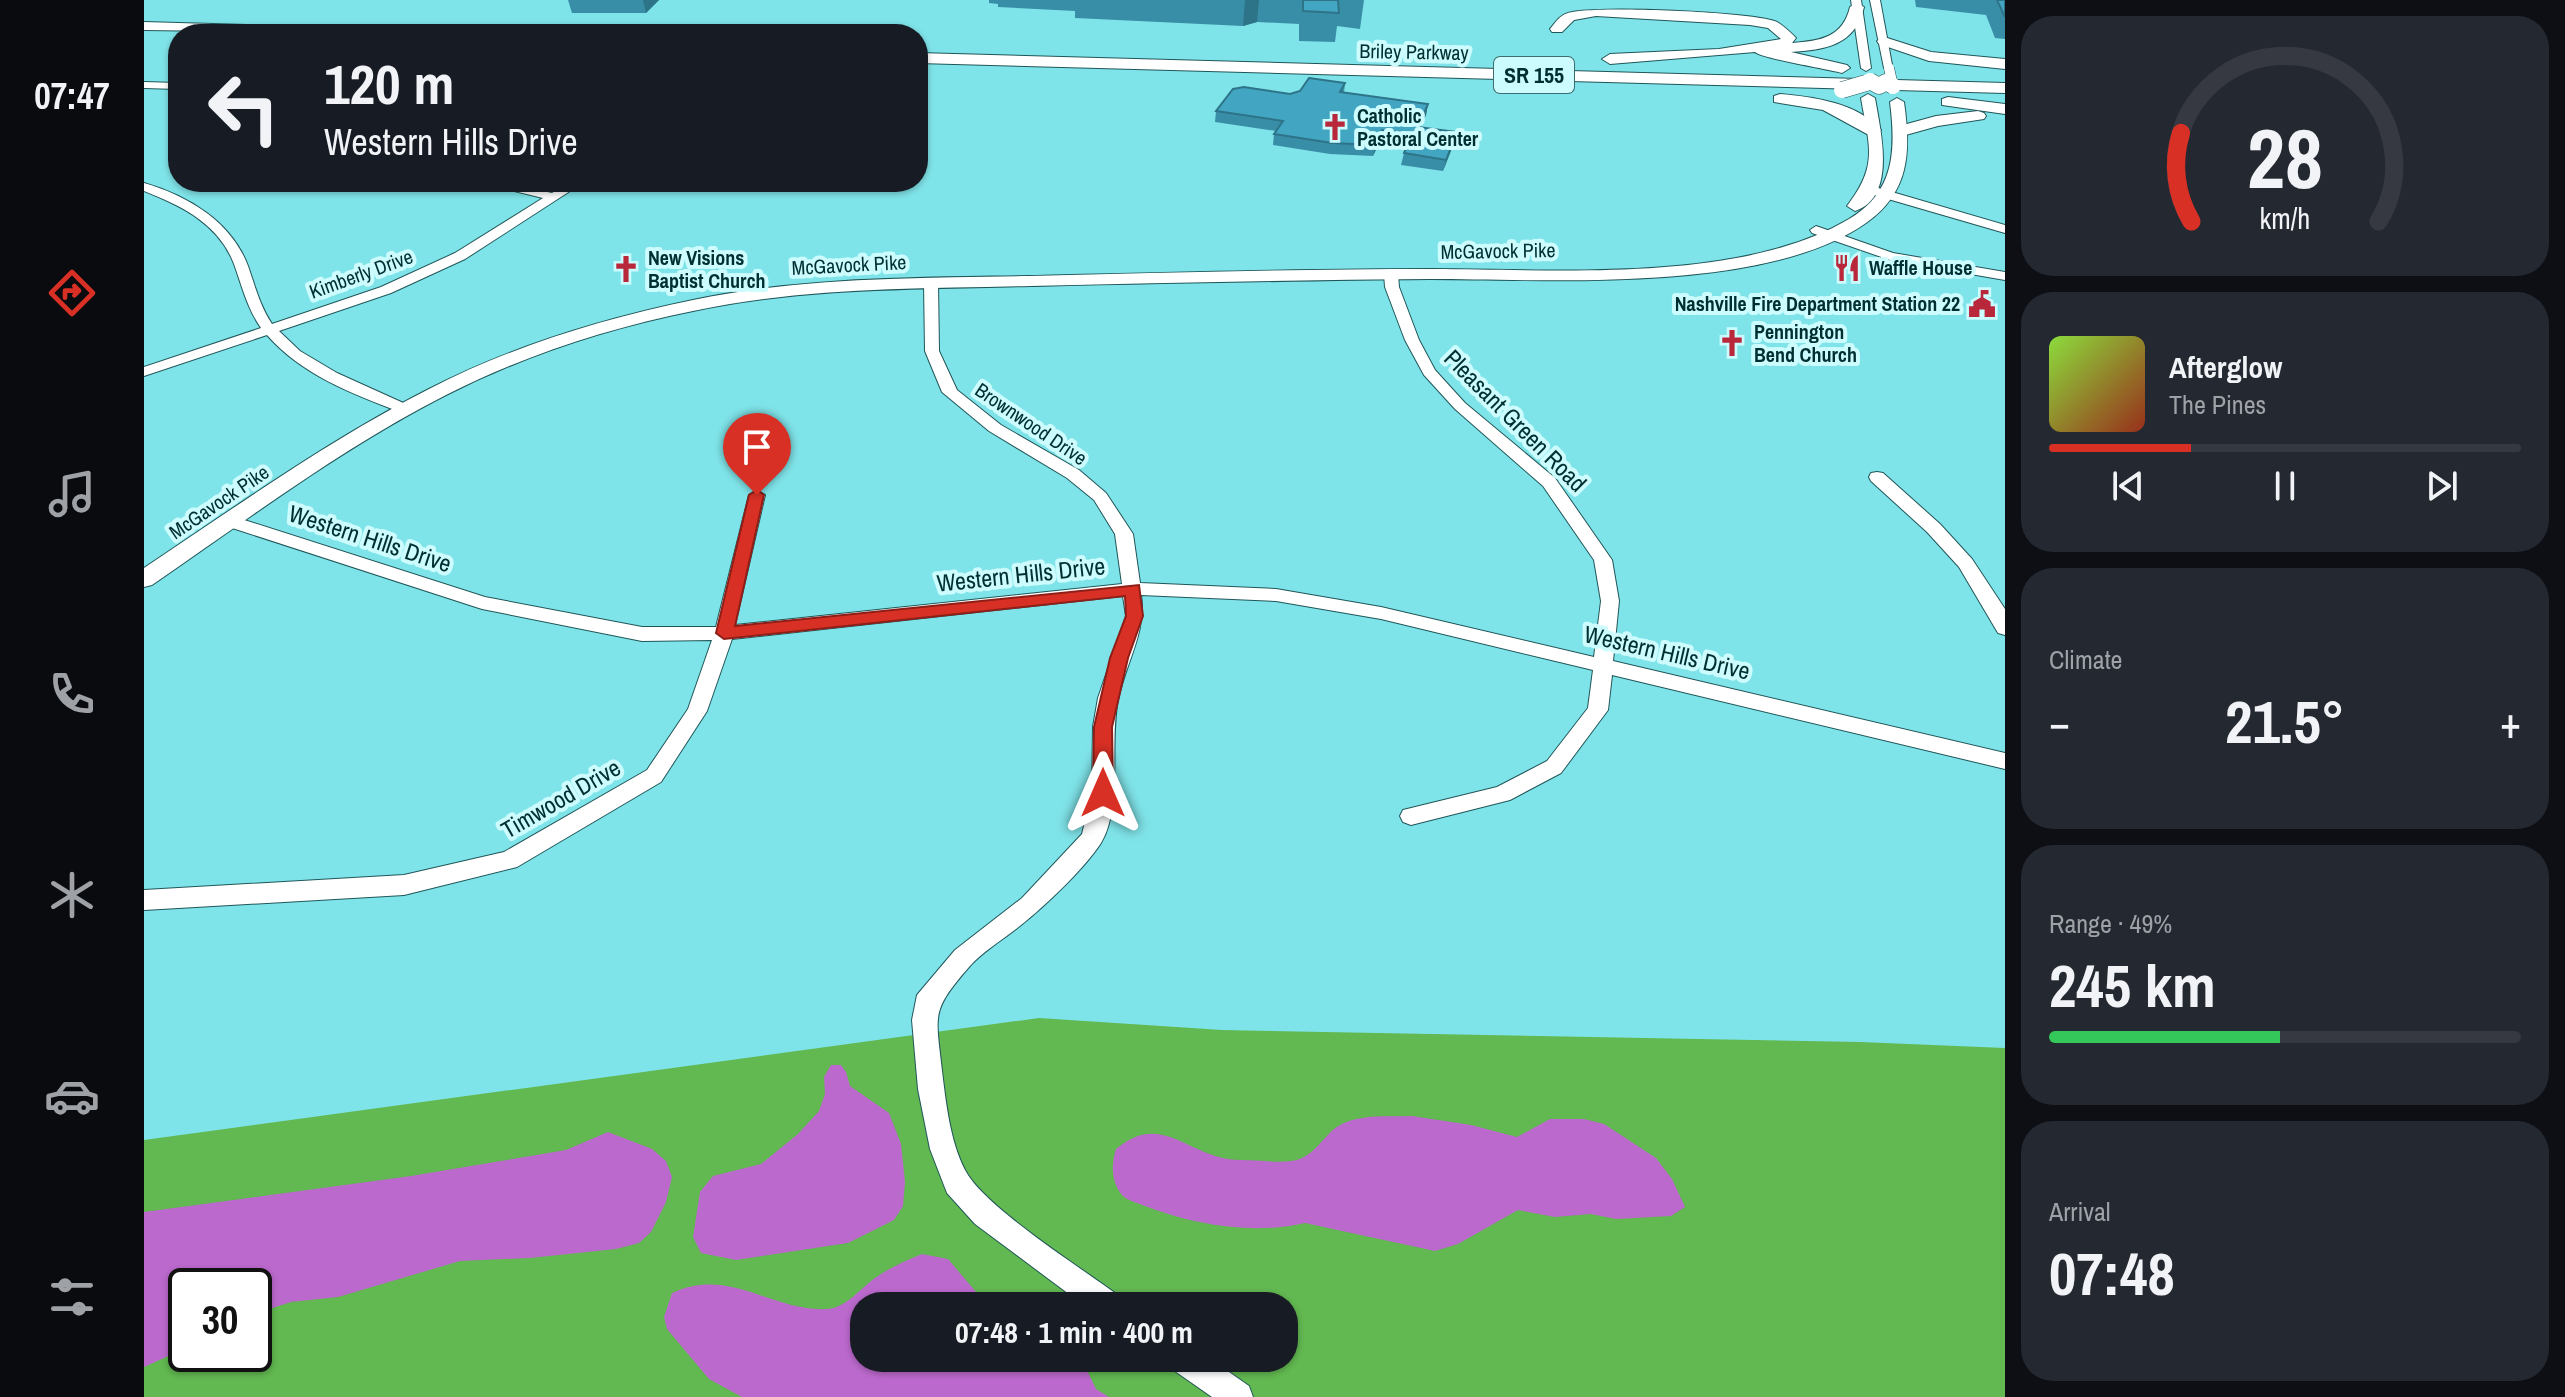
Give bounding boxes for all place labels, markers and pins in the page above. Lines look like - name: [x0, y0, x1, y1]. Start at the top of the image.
- place label: Catholic Pastoral Center: [1357, 102, 1479, 152]
- church icon: Catholic Pastoral Center: [1320, 112, 1350, 142]
- place label: New Visions Baptist Church: [648, 244, 766, 294]
- restaurant icon: Waffle House: [1832, 253, 1862, 283]
- church icon: New Visions Baptist Church: [611, 254, 641, 284]
- place label: Waffle House: [1869, 254, 1972, 281]
- public building icon: Nashville Fire Department Station 22: [1967, 289, 1997, 319]
- place label: Nashville Fire Department Station 22: [1675, 290, 1960, 317]
- place label: Pennington Bend Church: [1754, 318, 1857, 368]
- church icon: Pennington Bend Church: [1717, 328, 1747, 358]
- pin: [723, 413, 791, 495]

